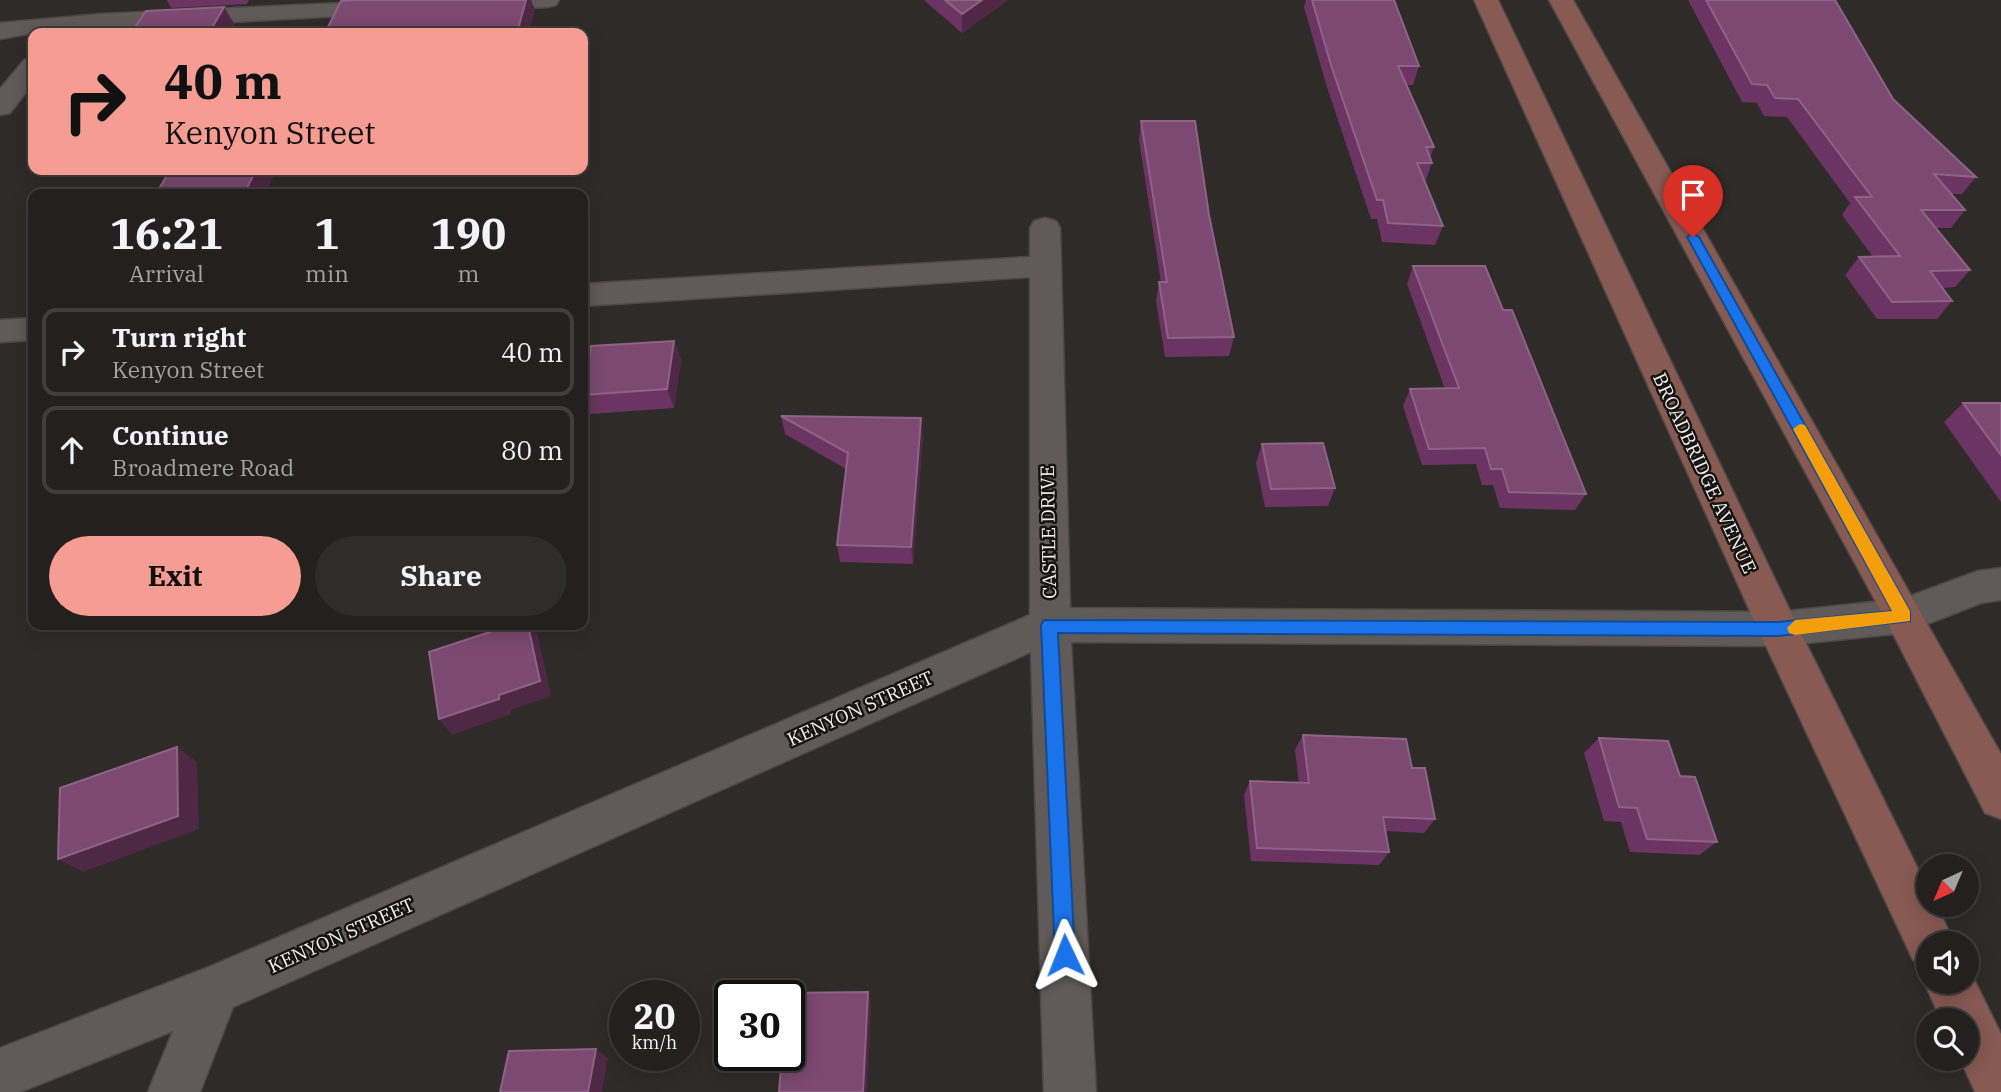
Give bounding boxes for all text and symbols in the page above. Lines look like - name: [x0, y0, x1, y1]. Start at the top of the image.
- text: 40 m: [164, 49, 282, 112]
- icon: right: [49, 56, 140, 147]
- text: Kenyon Street: [164, 111, 376, 153]
- pin: [1663, 165, 1723, 237]
- icon: arrive: [1674, 176, 1712, 214]
- text: 16:21: [110, 206, 223, 261]
- text: 1: [314, 206, 340, 261]
- text: 190: [431, 206, 506, 261]
- text: Arrival: [129, 258, 204, 288]
- text: min: [305, 258, 349, 288]
- text: m: [457, 258, 479, 288]
- text: Turn right: [112, 320, 246, 354]
- icon: right: [53, 333, 91, 371]
- text: 40 m: [501, 335, 563, 369]
- text: Kenyon Street: [112, 354, 264, 384]
- street label: BROADBRIDGE AVENUE: [1648, 369, 1762, 577]
- text: Continue: [112, 418, 229, 452]
- icon: ahead: [53, 431, 91, 469]
- text: 80 m: [501, 433, 563, 467]
- text: Broadmere Road: [112, 452, 294, 482]
- street label: CASTLE DRIVE: [1035, 465, 1061, 599]
- button: Exit: [49, 536, 301, 616]
- button: Share: [315, 536, 567, 616]
- street label: KENYON STREET: [783, 665, 937, 751]
- north arrow: [1916, 854, 1979, 917]
- map controls: [1916, 854, 1979, 1071]
- street label: KENYON STREET: [264, 892, 418, 978]
- position arrow: [1028, 918, 1102, 992]
- button: sound: [1916, 931, 1979, 994]
- speed limit sign: 30: [714, 980, 805, 1071]
- text: 20: [633, 993, 676, 1039]
- button: search: [1916, 1008, 1979, 1071]
- text: km/h: [632, 1031, 677, 1054]

